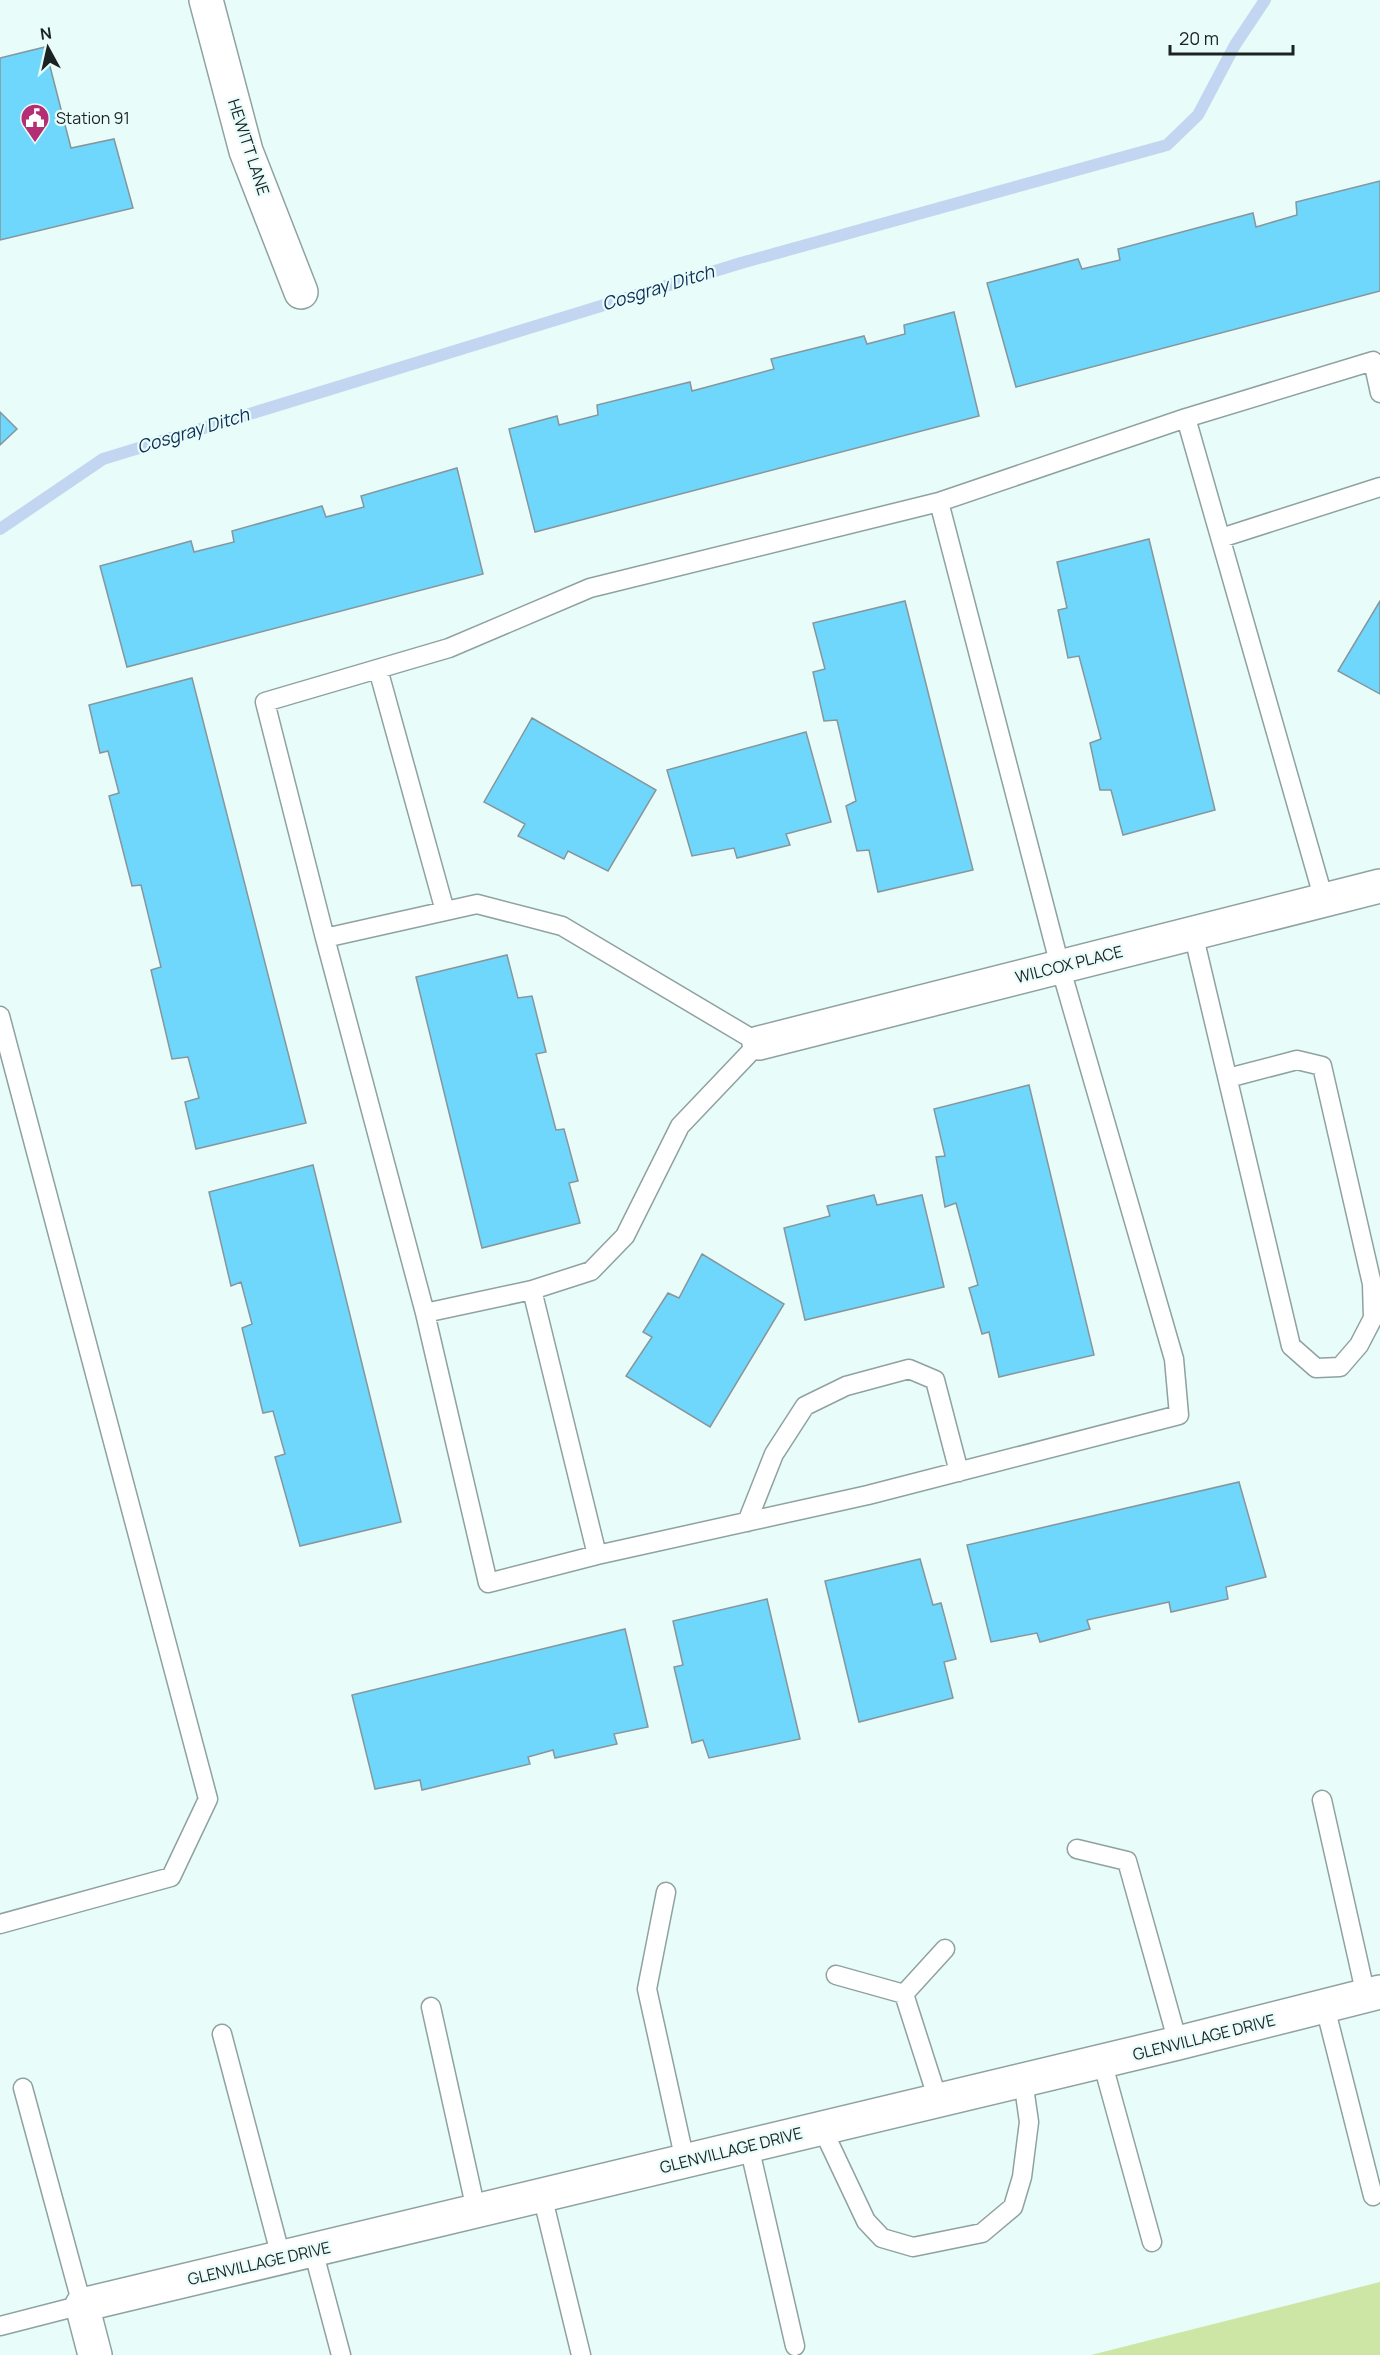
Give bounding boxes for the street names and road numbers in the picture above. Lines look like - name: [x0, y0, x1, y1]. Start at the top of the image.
- street label: HEWITT LANE: [223, 96, 275, 198]
- street label: WILCOX PLACE: [1013, 940, 1125, 988]
- street label: GLENVILLAGE DRIVE: [1130, 2009, 1278, 2065]
- street label: GLENVILLAGE DRIVE: [657, 2122, 805, 2178]
- street label: GLENVILLAGE DRIVE: [185, 2236, 333, 2290]

